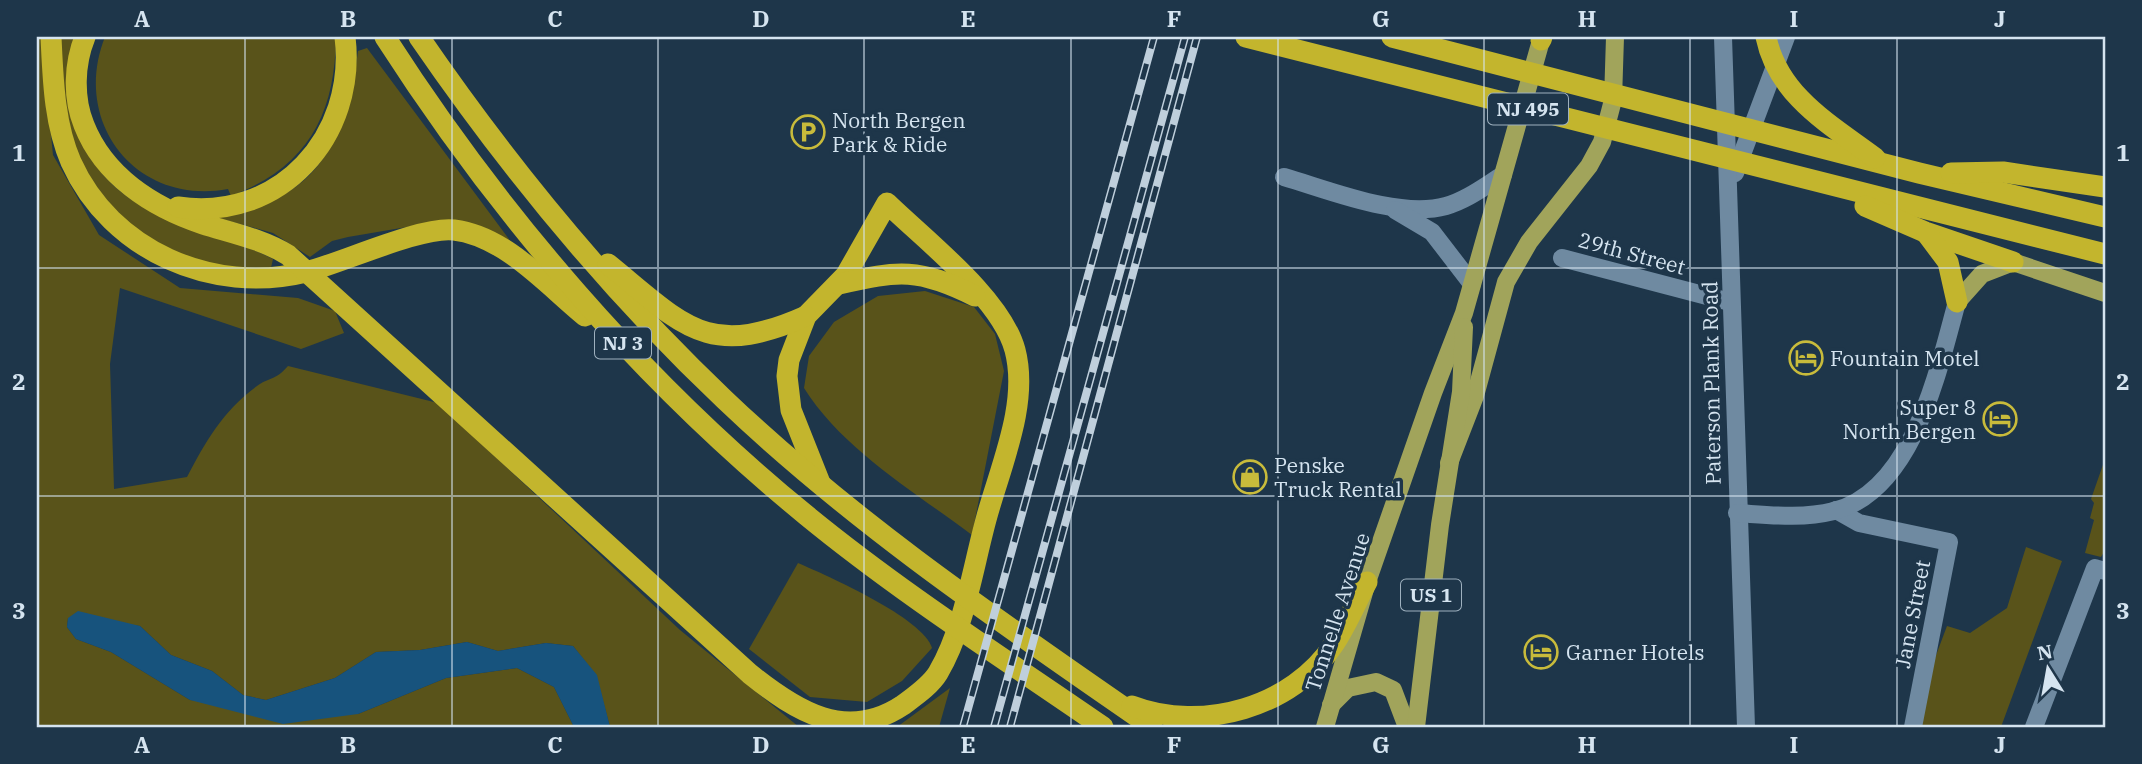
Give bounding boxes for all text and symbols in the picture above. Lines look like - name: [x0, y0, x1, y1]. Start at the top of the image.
- text: A: [134, 3, 150, 33]
- text: B: [340, 3, 356, 33]
- text: C: [547, 3, 563, 33]
- text: D: [752, 3, 770, 33]
- text: E: [960, 3, 976, 33]
- text: F: [1167, 3, 1181, 33]
- text: G: [1372, 3, 1390, 33]
- text: H: [1578, 3, 1596, 33]
- text: I: [1790, 3, 1798, 33]
- text: J: [1994, 3, 2006, 33]
- road number: NJ 495: [1488, 94, 1568, 124]
- place label: North Bergen Park & Ride: [832, 106, 966, 158]
- parking icon: North Bergen Park & Ride: [789, 113, 827, 151]
- text: 1: [12, 137, 26, 167]
- text: 1: [2116, 137, 2130, 167]
- street label: 29th Street: [1575, 225, 1689, 281]
- street label: Paterson Plank Road: [1695, 281, 1727, 485]
- road number: NJ 3: [595, 328, 651, 358]
- hotel icon: Fountain Motel: [1787, 339, 1825, 377]
- place label: Fountain Motel: [1830, 344, 1979, 372]
- text: 2: [12, 366, 26, 396]
- text: 2: [2116, 366, 2130, 396]
- place label: Super 8 North Bergen: [1842, 393, 1976, 445]
- hotel icon: Super 8 North Bergen: [1981, 400, 2019, 438]
- place label: Penske Truck Rental: [1274, 451, 1402, 503]
- shop icon: Penske Truck Rental: [1231, 458, 1269, 496]
- street label: Tonnelle Avenue: [1298, 529, 1376, 695]
- street label: Jane Street: [1888, 558, 1936, 670]
- road number: US 1: [1401, 580, 1461, 610]
- text: 3: [12, 595, 26, 625]
- text: 3: [2116, 595, 2130, 625]
- hotel icon: Garner Hotels: [1522, 633, 1560, 671]
- north arrow: [2012, 634, 2082, 704]
- place label: Garner Hotels: [1566, 638, 1705, 666]
- text: N: [2035, 639, 2054, 666]
- text: A: [134, 729, 150, 759]
- text: B: [340, 729, 356, 759]
- text: C: [547, 729, 563, 759]
- text: D: [752, 729, 770, 759]
- text: E: [960, 729, 976, 759]
- text: F: [1167, 729, 1181, 759]
- text: G: [1372, 729, 1390, 759]
- text: H: [1578, 729, 1596, 759]
- text: I: [1790, 729, 1798, 759]
- text: J: [1994, 729, 2006, 759]

